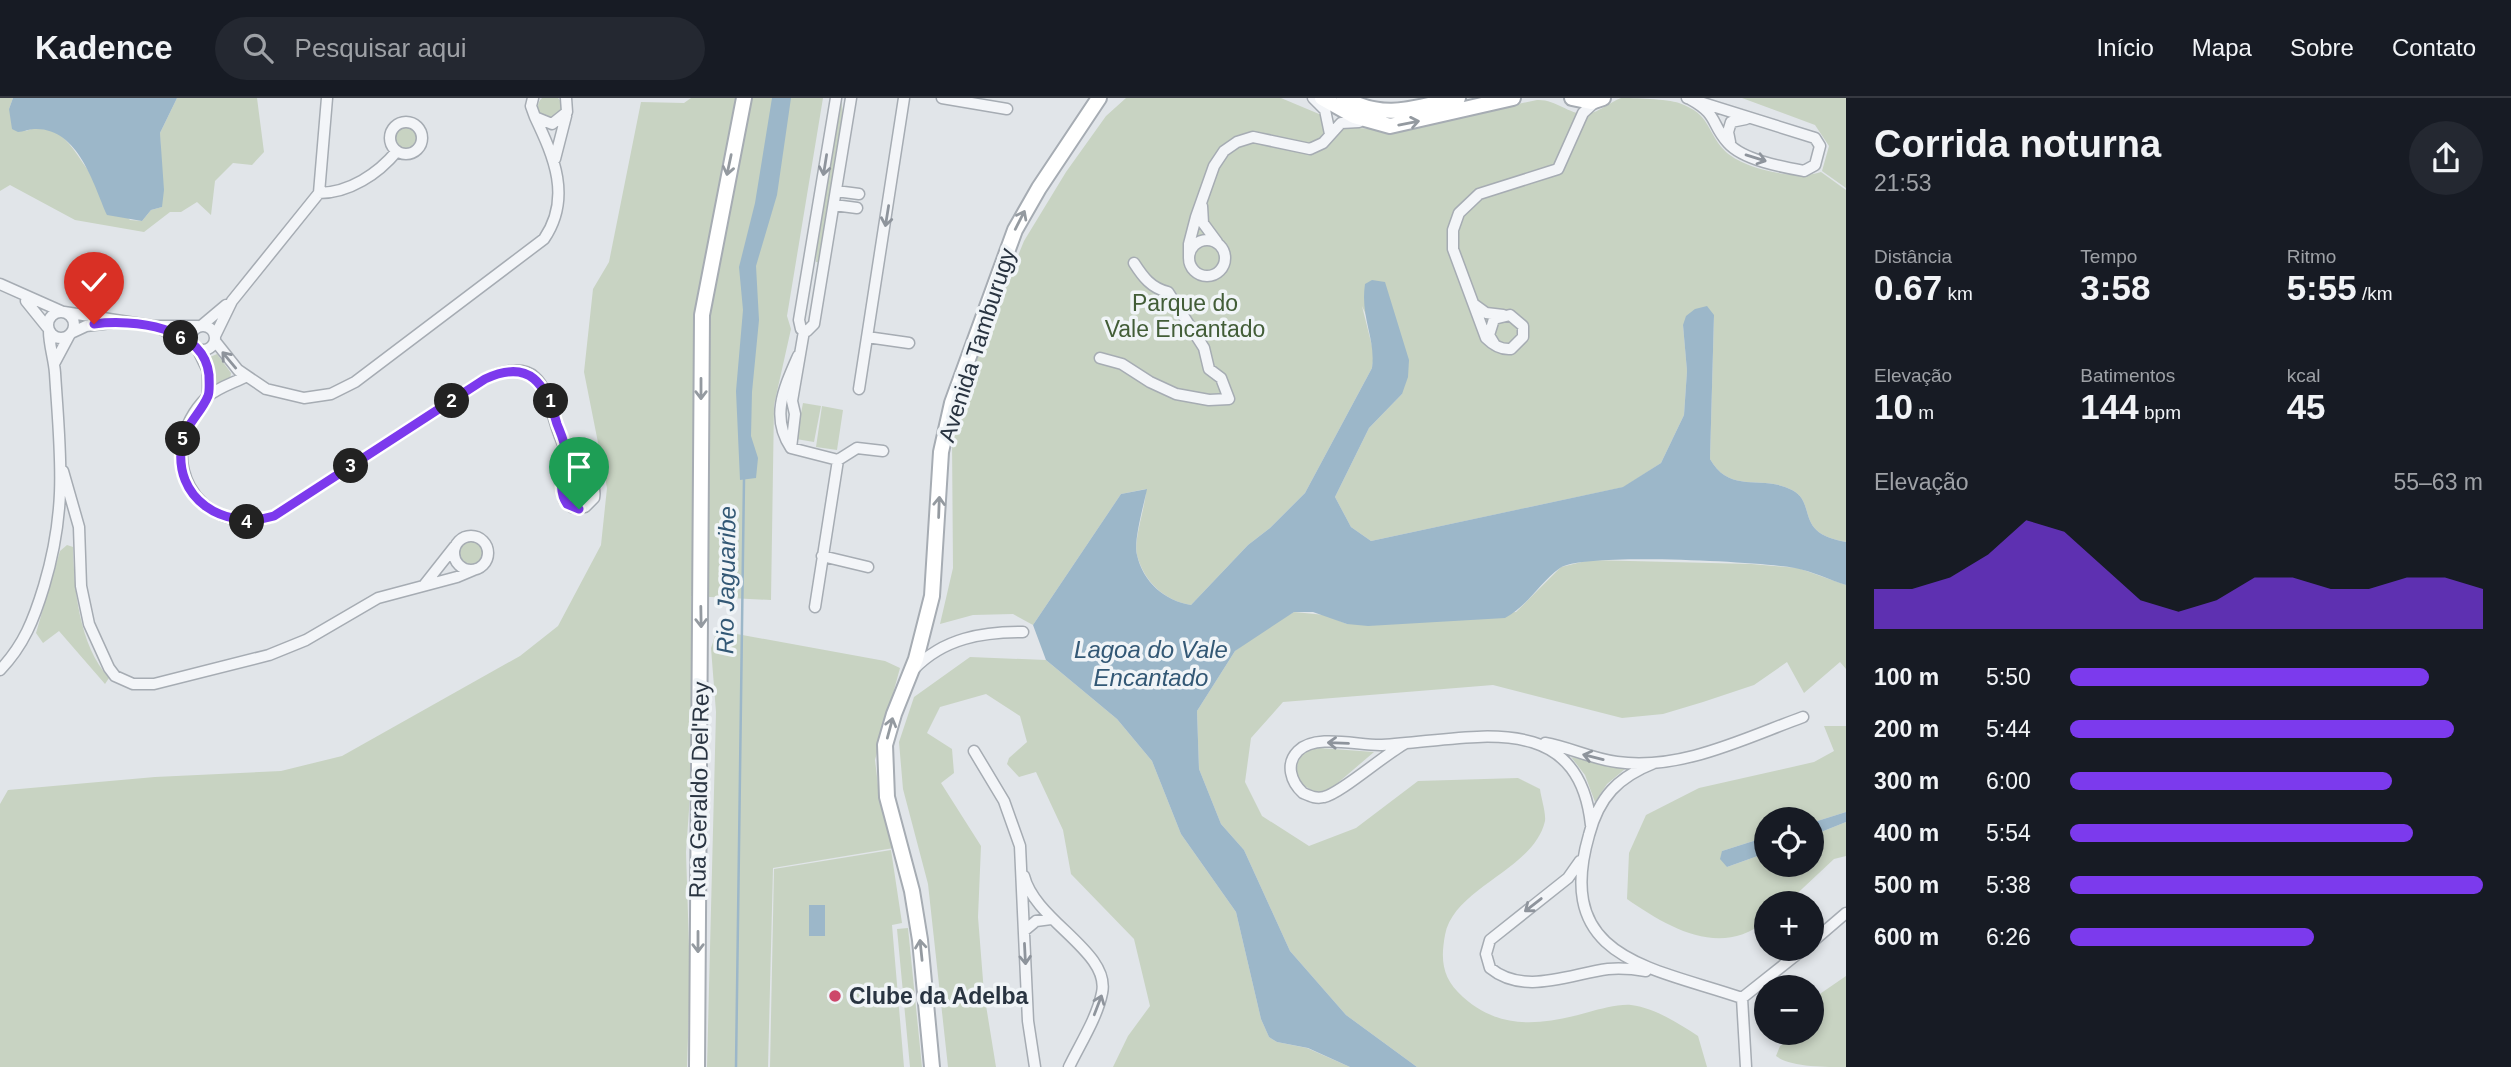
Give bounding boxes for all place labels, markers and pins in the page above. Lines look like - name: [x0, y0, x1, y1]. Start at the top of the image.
- pin: [64, 252, 124, 324]
- pin: 6: [164, 320, 198, 356]
- pin: 2: [434, 384, 470, 418]
- pin: 1: [534, 384, 568, 418]
- pin: 5: [166, 422, 200, 456]
- pin: [549, 437, 609, 509]
- pin: 3: [334, 448, 368, 484]
- pin: 4: [230, 504, 264, 540]
- place label: Clube da Adelba: [849, 983, 1029, 1009]
- marker: Clube da Adelba: [827, 988, 843, 1004]

